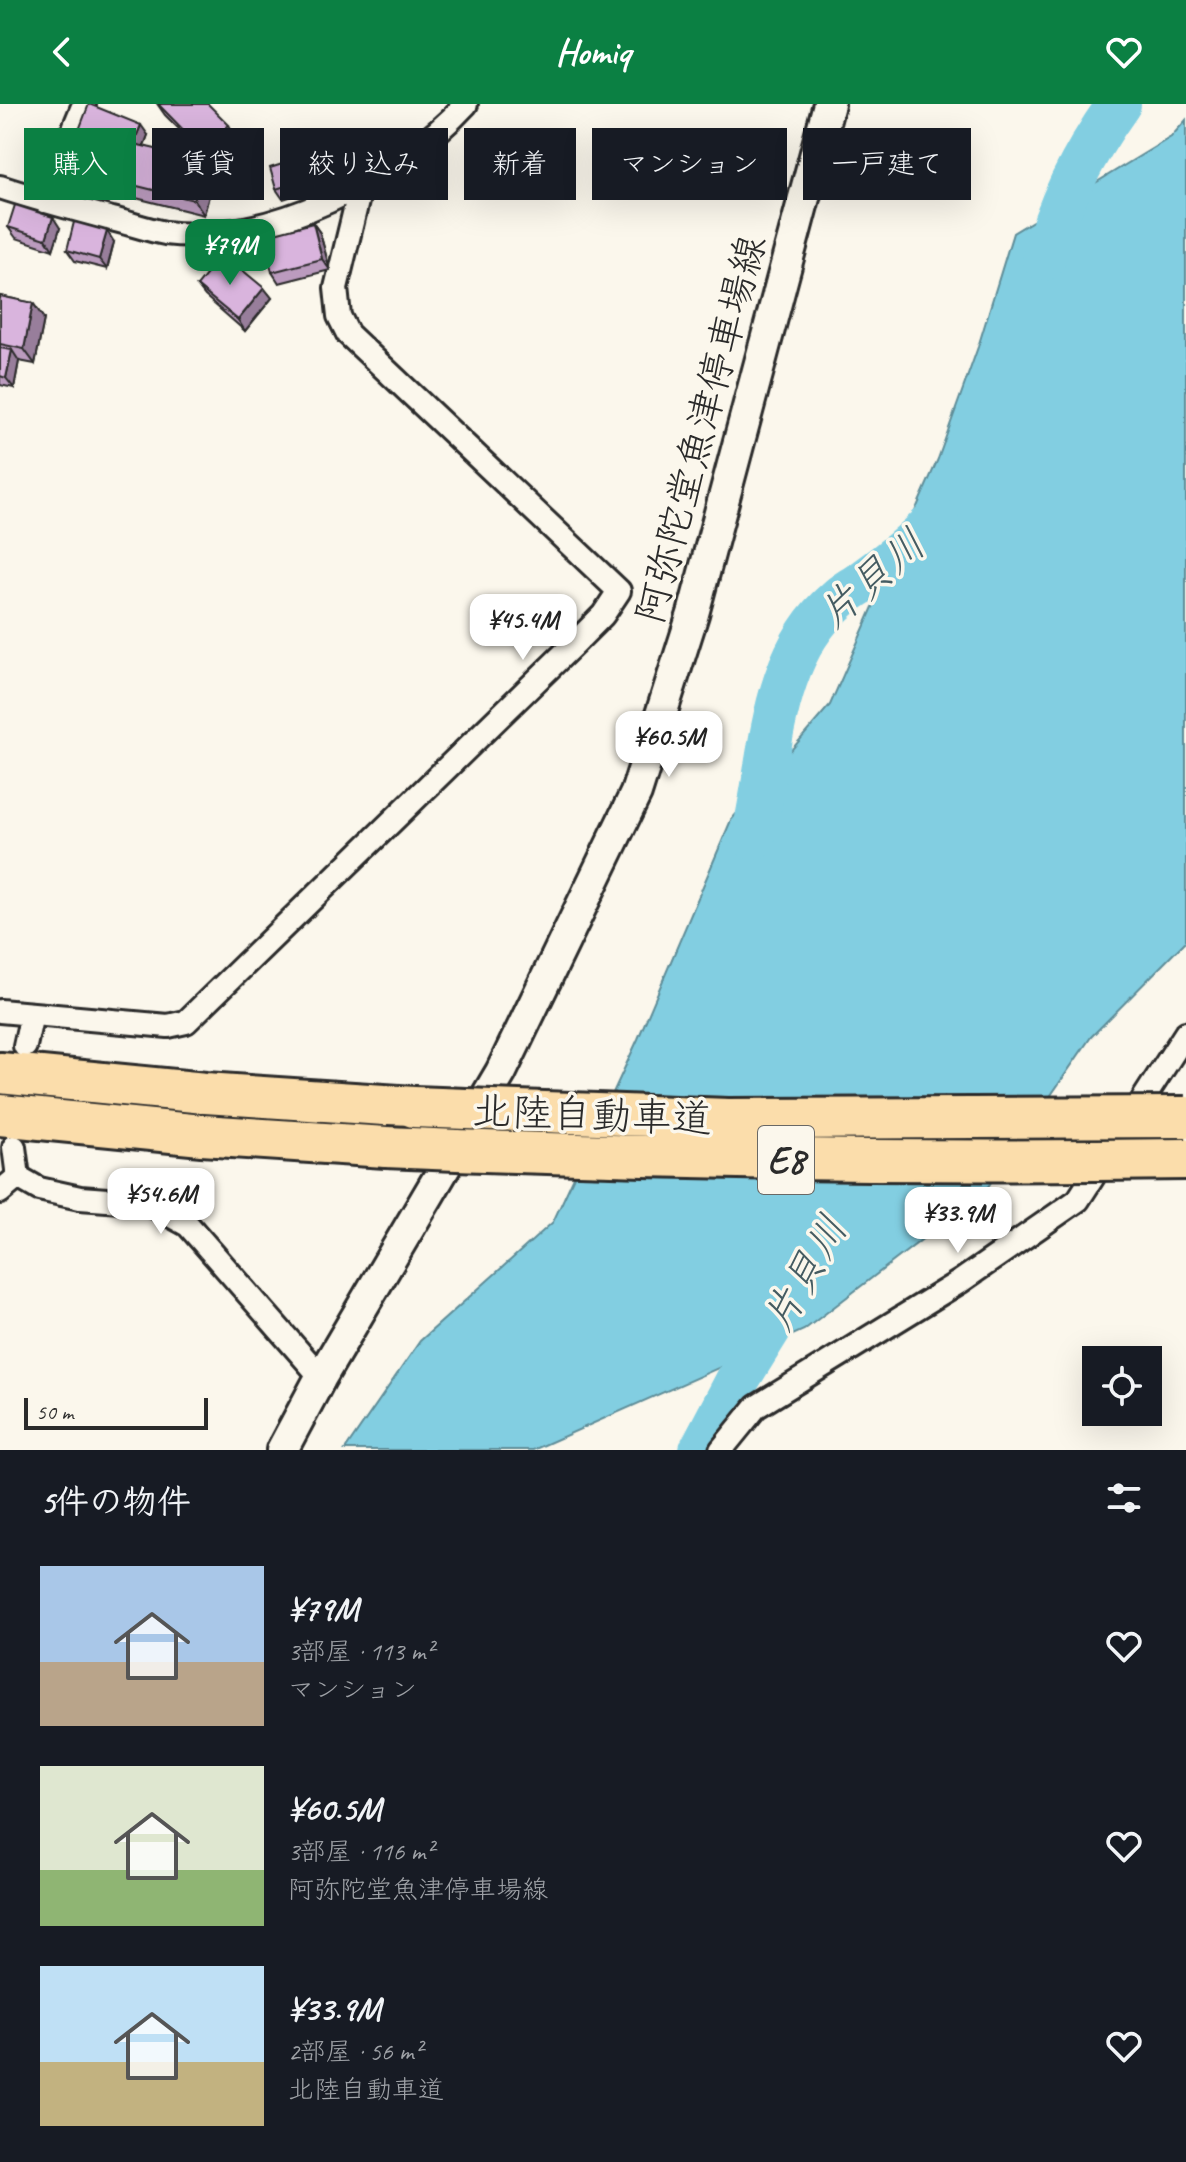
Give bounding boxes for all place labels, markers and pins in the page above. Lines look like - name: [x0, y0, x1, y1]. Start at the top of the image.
- pin: ¥79M: [183, 219, 277, 287]
- pin: ¥45.4M: [458, 594, 588, 662]
- pin: ¥60.5M: [604, 711, 734, 779]
- pin: ¥54.6M: [96, 1168, 226, 1236]
- pin: ¥33.9M: [893, 1187, 1023, 1255]

